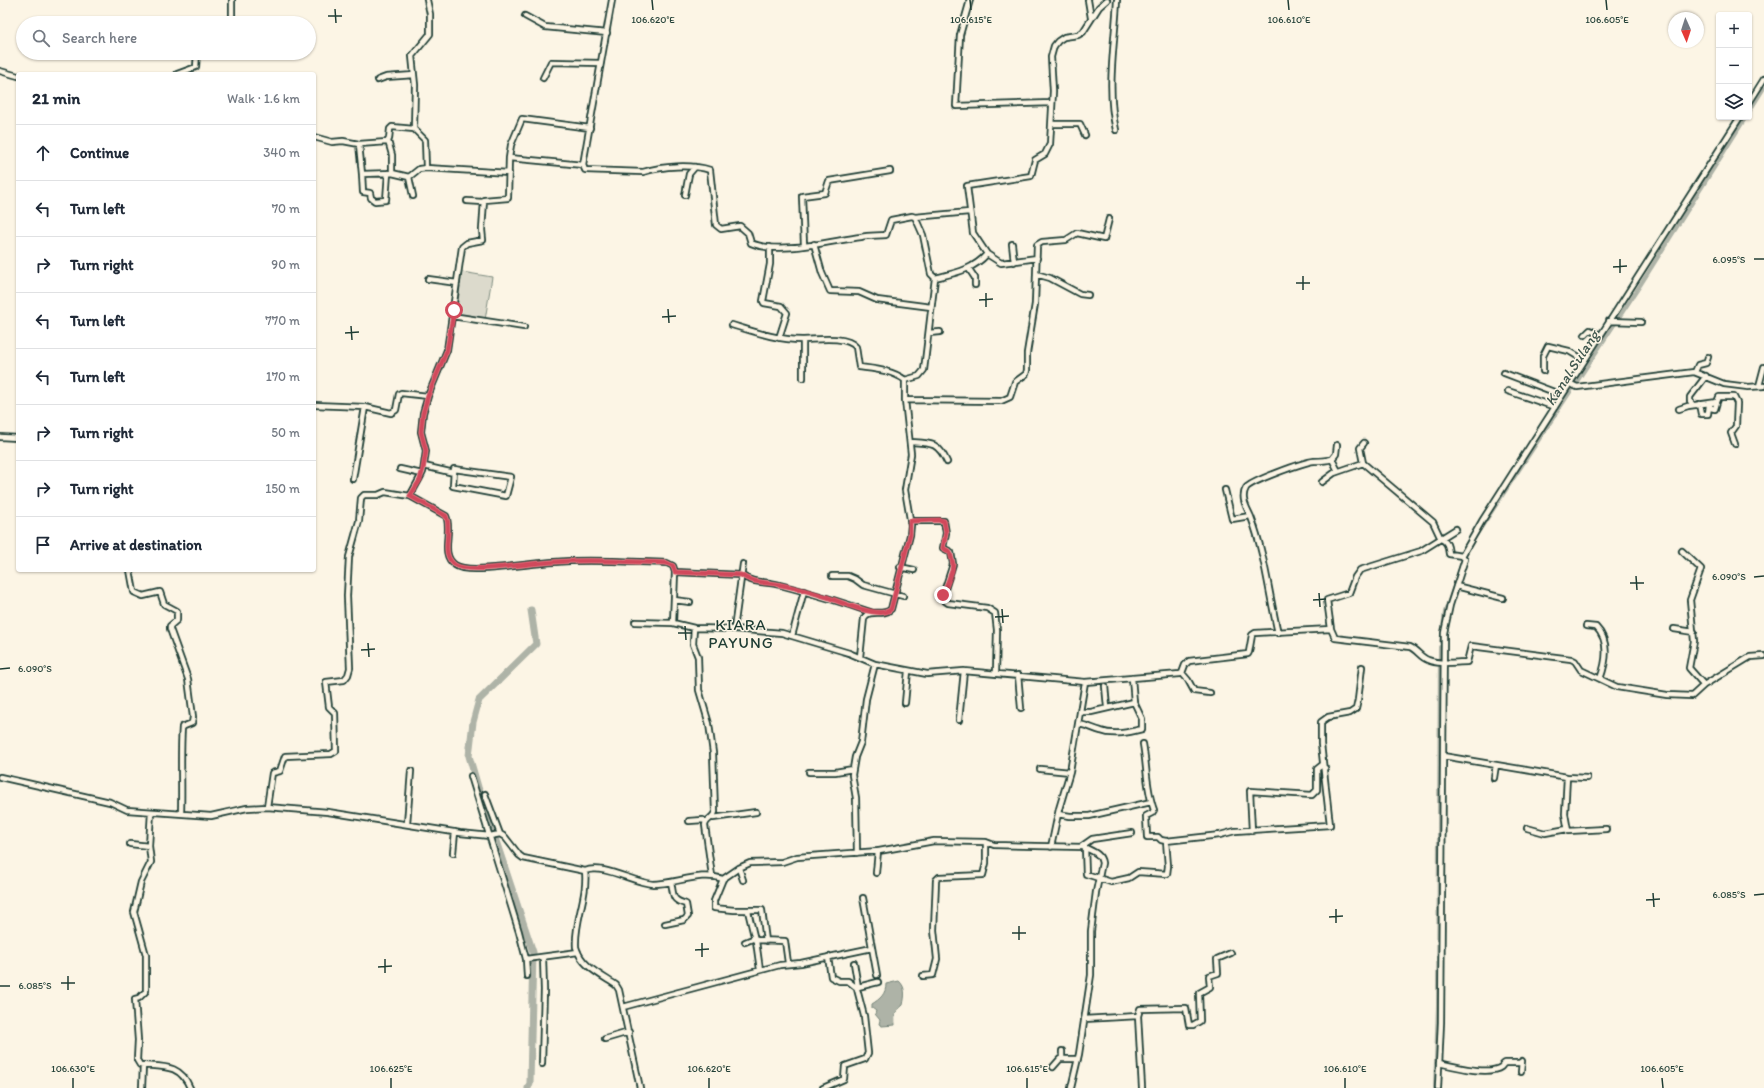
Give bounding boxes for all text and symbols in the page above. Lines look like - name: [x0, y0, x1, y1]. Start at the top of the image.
- north arrow: [1668, 12, 1704, 48]
- map controls: [1716, 12, 1752, 120]
- button: +: [1716, 12, 1752, 48]
- text: 106.620°E: [631, 13, 675, 26]
- text: 106.615°E: [950, 13, 993, 26]
- text: 106.610°E: [1267, 13, 1311, 26]
- text: 106.605°E: [1585, 13, 1629, 26]
- search box: [16, 16, 316, 60]
- icon: search: [30, 27, 52, 49]
- text: Search here: [62, 29, 137, 47]
- button: −: [1716, 48, 1752, 84]
- button: layers: [1716, 84, 1752, 120]
- text: 21 min: [32, 88, 80, 108]
- text: Walk · 1.6 km: [227, 91, 300, 106]
- icon: ahead: [32, 142, 54, 164]
- text: Continue: [70, 144, 129, 162]
- text: 340 m: [263, 145, 300, 160]
- icon: left: [32, 198, 54, 220]
- text: Turn left: [70, 200, 125, 218]
- text: 70 m: [272, 201, 300, 216]
- text: 6.095°S: [1713, 253, 1746, 266]
- icon: right: [32, 254, 54, 276]
- text: Turn right: [70, 256, 134, 274]
- text: 90 m: [271, 257, 300, 272]
- route start: [445, 301, 463, 319]
- icon: left: [32, 310, 54, 332]
- text: Turn left: [70, 312, 125, 330]
- text: 770 m: [265, 313, 300, 328]
- water label: Kanal Sulang: [1541, 325, 1604, 409]
- icon: left: [32, 366, 54, 388]
- text: Turn left: [70, 368, 125, 386]
- text: 170 m: [266, 369, 300, 384]
- icon: right: [32, 422, 54, 444]
- text: Turn right: [70, 424, 134, 442]
- text: 50 m: [271, 425, 300, 440]
- icon: right: [32, 478, 54, 500]
- text: Turn right: [70, 480, 134, 498]
- text: 150 m: [265, 481, 300, 496]
- icon: arrive: [32, 534, 54, 556]
- text: Arrive at destination: [70, 536, 202, 554]
- text: 6.090°S: [1712, 570, 1746, 583]
- route end: [934, 586, 952, 604]
- district label: KIARA PAYUNG: [708, 615, 774, 652]
- text: 6.090°S: [18, 662, 52, 675]
- text: 6.085°S: [1712, 888, 1746, 901]
- text: 6.085°S: [18, 979, 52, 992]
- text: 106.630°E: [51, 1062, 95, 1075]
- text: 106.625°E: [370, 1062, 413, 1075]
- text: 106.620°E: [687, 1062, 731, 1075]
- text: 106.615°E: [1006, 1062, 1049, 1075]
- text: 106.610°E: [1323, 1062, 1367, 1075]
- text: 106.605°E: [1640, 1062, 1684, 1075]

